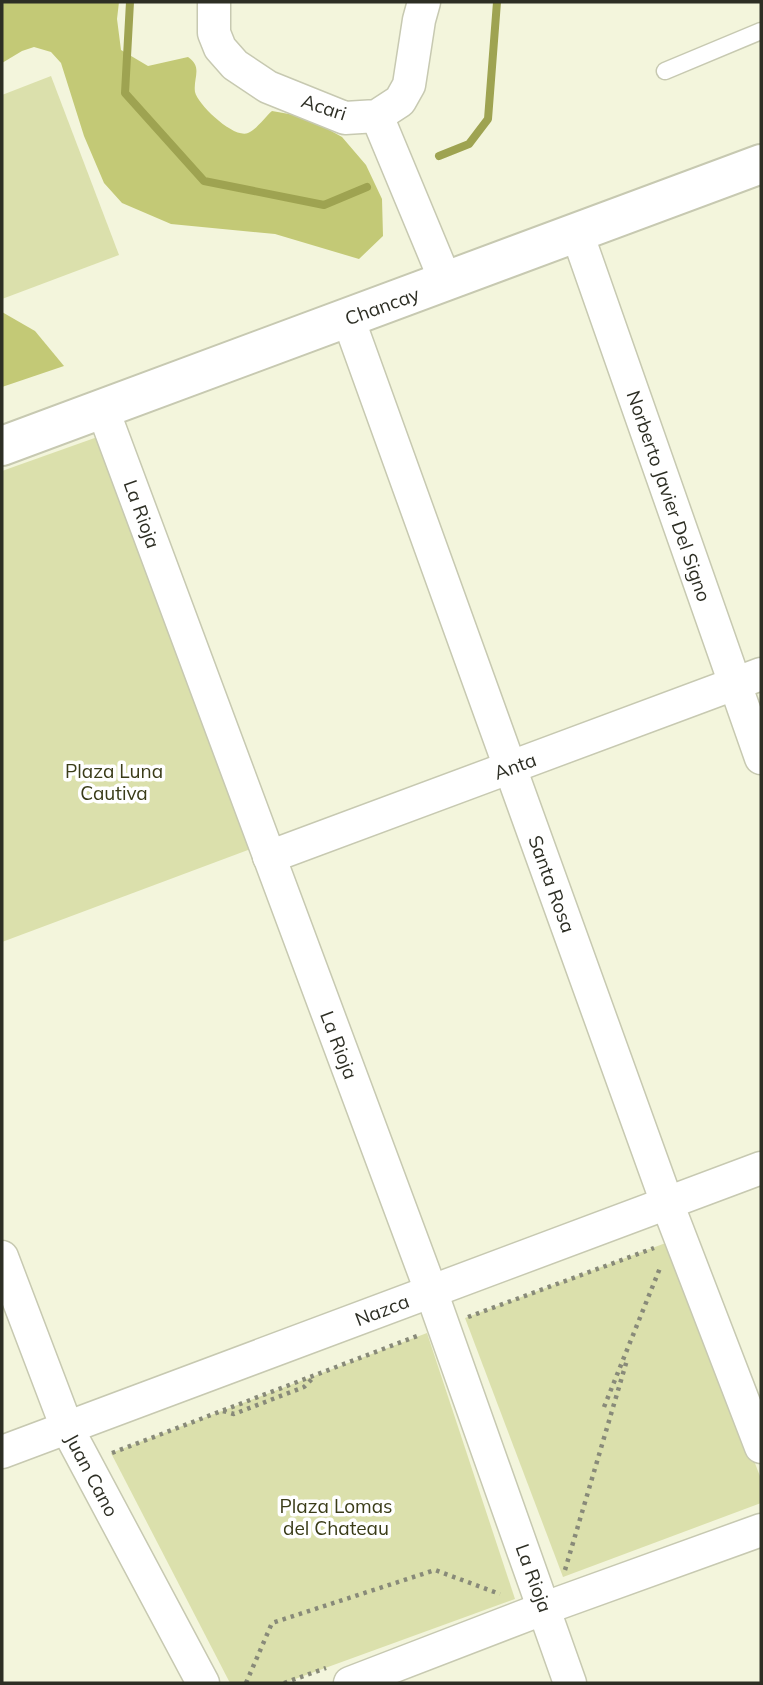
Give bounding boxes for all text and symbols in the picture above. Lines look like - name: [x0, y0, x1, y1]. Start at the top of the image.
- street label: Acari: [298, 88, 350, 126]
- street label: Chancay: [342, 281, 422, 331]
- street label: Norberto Javier Del Signo: [622, 387, 716, 605]
- street label: La Rioja: [119, 476, 165, 552]
- street label: Anta: [491, 747, 539, 785]
- park label: Plaza Luna Cautiva: [65, 759, 163, 805]
- street label: Santa Rosa: [523, 832, 581, 936]
- street label: La Rioja: [315, 1007, 363, 1083]
- street label: Nazca: [352, 1289, 412, 1331]
- street label: Juan Cano: [60, 1429, 124, 1521]
- park label: Plaza Lomas del Chateau: [279, 1494, 393, 1540]
- street label: La Rioja: [511, 1540, 557, 1616]

